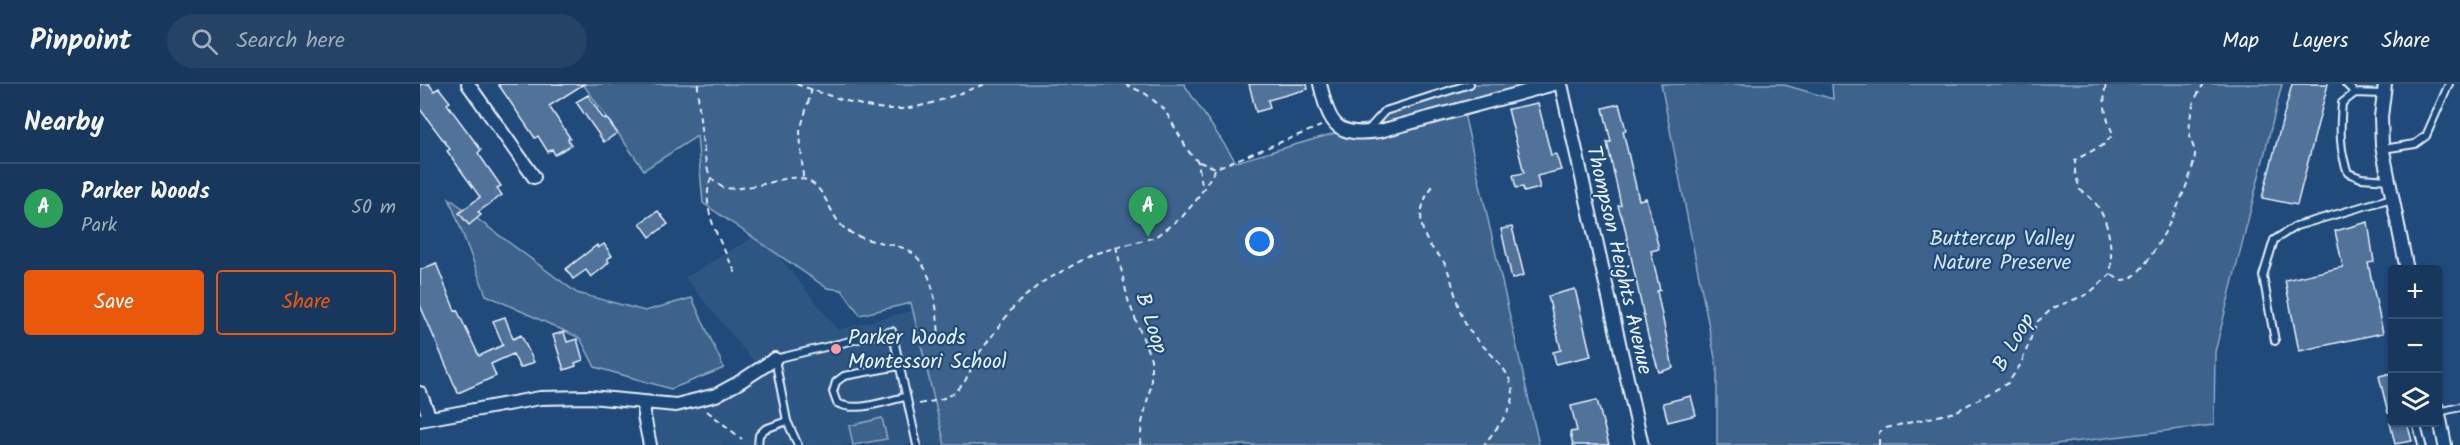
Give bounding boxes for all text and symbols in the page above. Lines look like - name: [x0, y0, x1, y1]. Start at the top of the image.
- search box: [167, 14, 587, 68]
- text: Pinpoint: [30, 19, 131, 64]
- text: Search here: [236, 24, 345, 59]
- icon: search: [188, 25, 221, 58]
- text: Map: [2222, 25, 2259, 58]
- text: Layers: [2292, 25, 2348, 58]
- text: Share: [2381, 25, 2430, 58]
- text: Nearby: [24, 102, 104, 144]
- street label: Thompson Heights Avenue: [1576, 143, 1661, 379]
- text: Parker Woods: [81, 175, 210, 210]
- pin: A: [1128, 188, 1168, 237]
- text: A: [37, 192, 50, 224]
- text: 50 m: [351, 192, 396, 224]
- text: Park: [81, 210, 117, 242]
- park label: Buttercup Valley Nature Preserve: [1930, 223, 2074, 280]
- your location: [1245, 227, 1274, 256]
- map controls: [2388, 265, 2442, 427]
- button: +: [2388, 265, 2442, 319]
- button: Save: [24, 270, 204, 335]
- button: Share: [216, 270, 396, 335]
- street label: B Loop: [1125, 289, 1176, 358]
- street label: B Loop: [1984, 308, 2044, 378]
- button: −: [2388, 319, 2442, 373]
- place label: Parker Woods Montessori School: [848, 322, 1007, 379]
- marker: Parker Woods Montessori School: [829, 342, 843, 356]
- button: layers: [2388, 373, 2442, 427]

